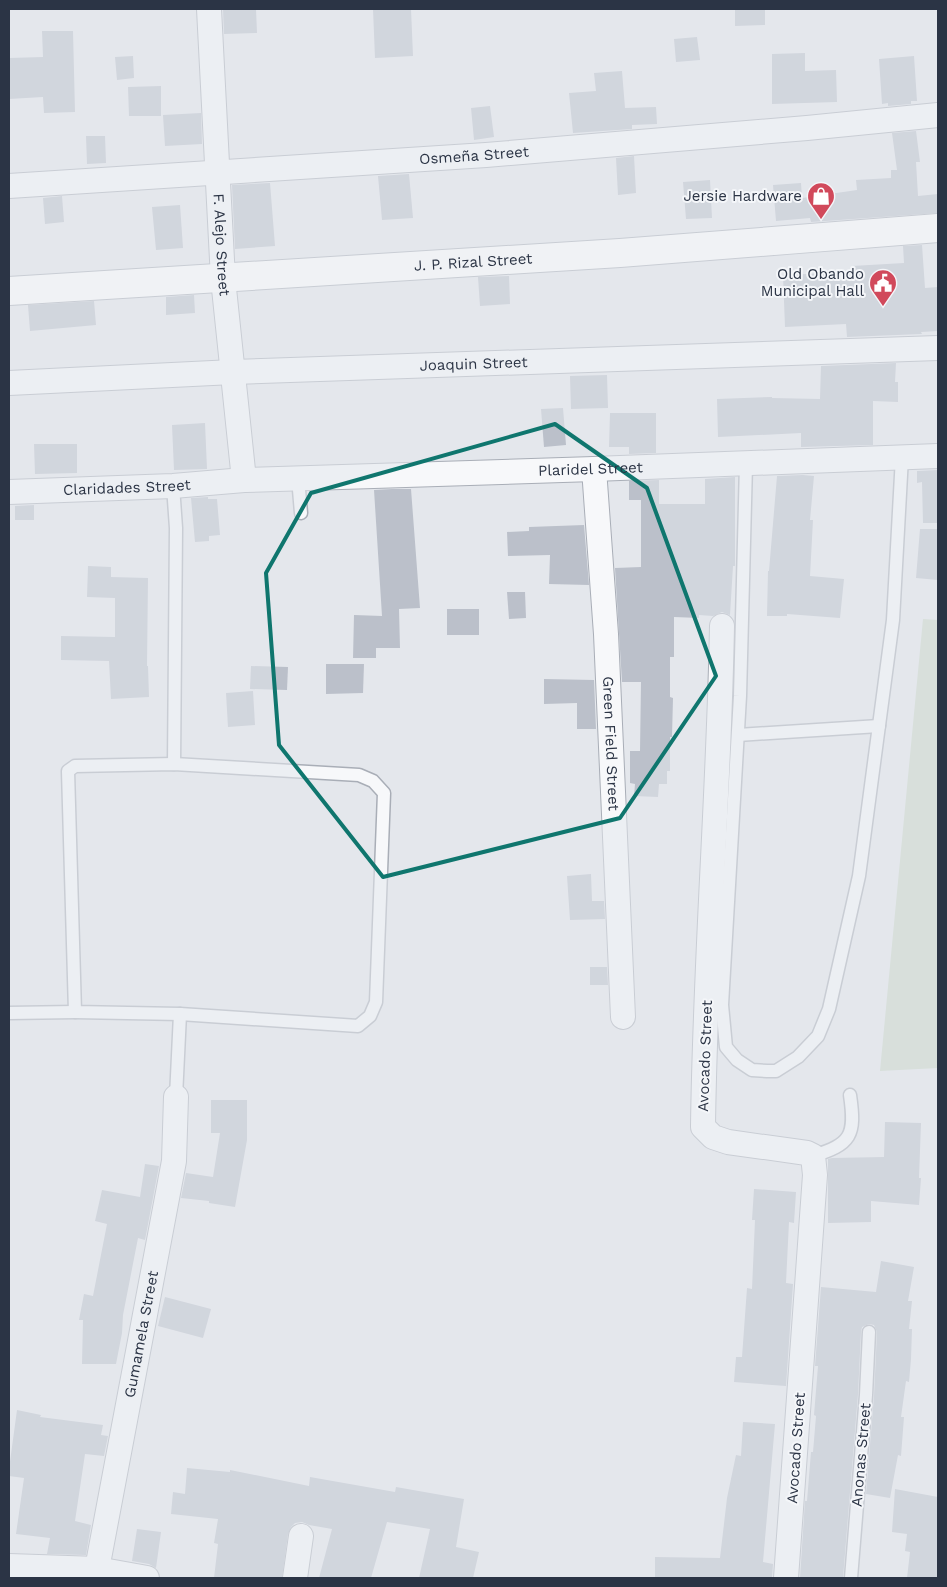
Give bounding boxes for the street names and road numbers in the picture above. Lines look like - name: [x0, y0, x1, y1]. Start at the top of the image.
- street label: Osmeña Street: [419, 142, 530, 168]
- street label: F. Alejo Street: [210, 193, 234, 297]
- street label: J. P. Rizal Street: [413, 249, 534, 275]
- street label: Joaquin Street: [419, 353, 529, 375]
- street label: Plaridel Street: [538, 458, 644, 480]
- street label: Claridades Street: [63, 475, 192, 499]
- street label: Green Field Street: [599, 676, 623, 812]
- street label: Avocado Street: [694, 999, 716, 1112]
- street label: Gumamela Street: [121, 1268, 162, 1399]
- street label: Avocado Street: [783, 1391, 809, 1504]
- street label: Anonas Street: [847, 1402, 875, 1508]

